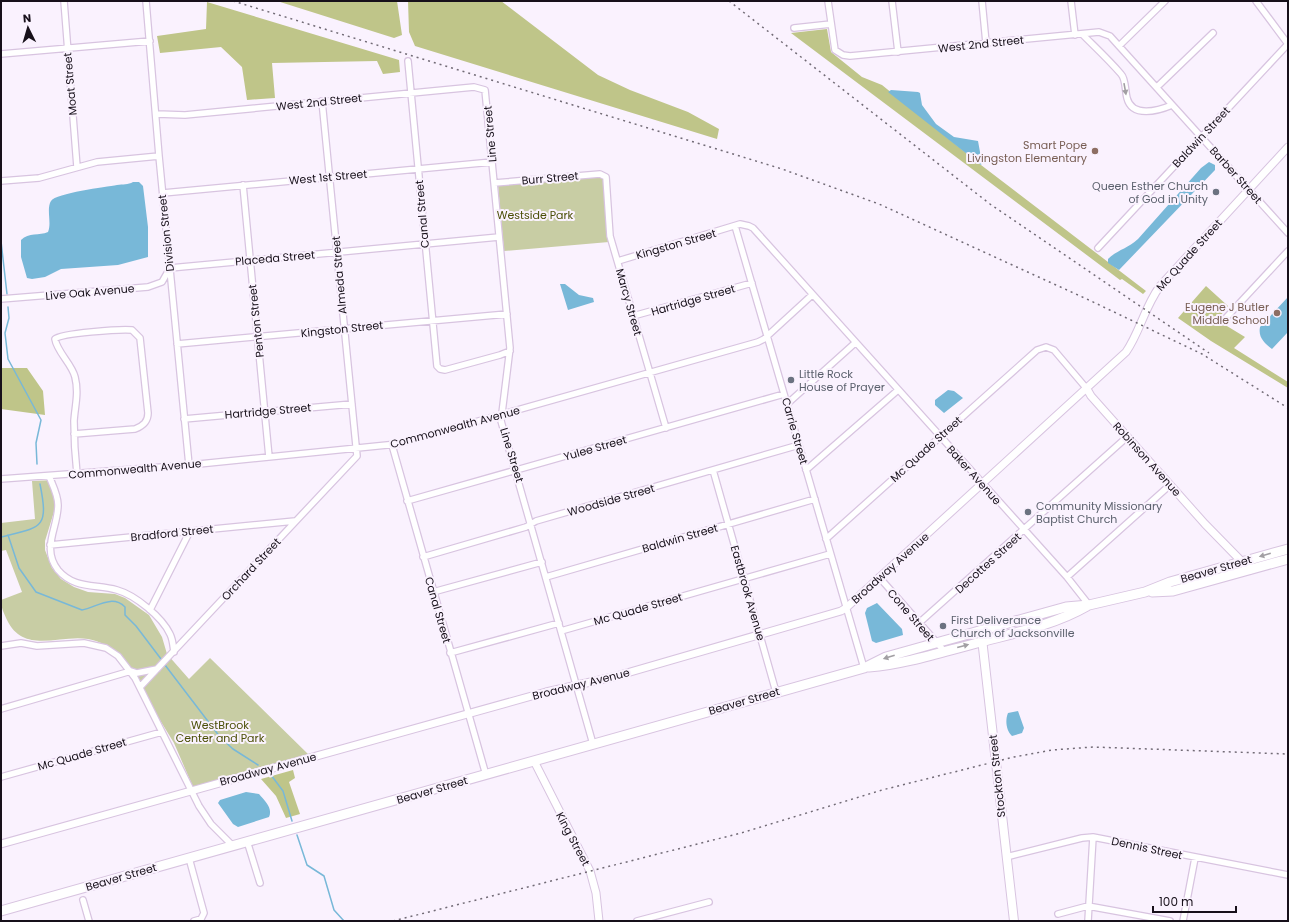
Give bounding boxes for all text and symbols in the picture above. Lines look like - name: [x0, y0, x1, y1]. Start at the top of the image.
- north arrow: [8, 8, 48, 48]
- text: N: [22, 10, 32, 26]
- street label: West 2nd Street: [937, 32, 1025, 56]
- street label: Moat Street: [59, 52, 81, 116]
- one-way arrow: [1122, 83, 1128, 96]
- street label: West 2nd Street: [275, 90, 363, 114]
- street label: Baldwin Street: [1168, 103, 1234, 171]
- street label: Line Street: [480, 105, 500, 163]
- place label: Smart Pope Livingston Elementary: [967, 137, 1088, 166]
- street label: Barber Street: [1206, 143, 1266, 207]
- marker: Smart Pope Livingston Elementary: [1090, 146, 1100, 156]
- street label: West 1st Street: [288, 166, 368, 188]
- street label: Burr Street: [521, 168, 579, 188]
- place label: Queen Esther Church of God in Unity: [1092, 178, 1209, 207]
- street label: Canal Street: [411, 179, 433, 249]
- marker: Queen Esther Church of God in Unity: [1211, 187, 1221, 197]
- street label: Division Street: [154, 194, 178, 272]
- park label: Westside Park: [497, 207, 574, 223]
- street label: Mc Quade Street: [1152, 216, 1226, 294]
- street label: Kingston Street: [634, 225, 718, 263]
- street label: Almeda Street: [328, 235, 350, 315]
- street label: Placeda Street: [234, 247, 316, 269]
- street label: Marcy Street: [612, 267, 646, 337]
- street label: Live Oak Avenue: [45, 280, 135, 304]
- street label: Hartridge Street: [649, 280, 737, 320]
- street label: Penton Street: [244, 284, 268, 358]
- place label: Eugene J Butler Middle School: [1185, 299, 1269, 328]
- marker: Eugene J Butler Middle School: [1272, 308, 1282, 318]
- street label: Kingston Street: [300, 317, 384, 341]
- place label: Little Rock House of Prayer: [799, 366, 885, 395]
- marker: Little Rock House of Prayer: [786, 375, 796, 385]
- street label: Carrie Street: [778, 396, 812, 466]
- street label: Hartridge Street: [224, 399, 312, 423]
- street label: Commonwealth Avenue: [388, 402, 522, 452]
- street label: Mc Quade Street: [887, 412, 965, 486]
- street label: Robinson Avenue: [1109, 418, 1185, 500]
- street label: Line Street: [496, 426, 528, 484]
- street label: Yulee Street: [562, 431, 628, 465]
- street label: Baker Avenue: [943, 442, 1005, 508]
- street label: Commonwealth Avenue: [68, 455, 202, 483]
- street label: Woodside Street: [565, 480, 657, 520]
- place label: Community Missionary Baptist Church: [1036, 498, 1163, 527]
- marker: Community Missionary Baptist Church: [1023, 507, 1033, 517]
- street label: Baldwin Street: [640, 520, 720, 556]
- street label: Bradford Street: [130, 521, 214, 545]
- street label: Broadway Avenue: [848, 529, 933, 607]
- street label: Decottes Street: [951, 529, 1025, 597]
- street label: Orchard Street: [218, 534, 284, 604]
- street label: Eastbrook Avenue: [727, 544, 769, 643]
- street label: Beaver Street: [1179, 551, 1253, 587]
- one-way arrow: [1258, 552, 1270, 558]
- street label: Canal Street: [421, 575, 455, 645]
- street label: Cone Street: [884, 585, 938, 645]
- street label: Mc Quade Street: [592, 589, 684, 629]
- place label: First Deliverance Church of Jacksonville: [951, 612, 1075, 641]
- marker: First Deliverance Church of Jacksonville: [938, 621, 948, 631]
- one-way arrow: [957, 643, 970, 649]
- one-way arrow: [883, 654, 895, 660]
- street label: Broadway Avenue: [531, 664, 631, 704]
- street label: Beaver Street: [707, 683, 781, 719]
- park label: WestBrook Center and Park: [176, 717, 265, 746]
- street label: Mc Quade Street: [36, 734, 128, 774]
- street label: Stockton Street: [985, 734, 1009, 818]
- street label: Broadway Avenue: [218, 748, 318, 790]
- street label: Beaver Street: [395, 772, 469, 808]
- street label: King Street: [552, 809, 594, 869]
- street label: Dennis Street: [1110, 833, 1184, 863]
- street label: Beaver Street: [84, 859, 158, 895]
- scale bar: [1153, 888, 1236, 914]
- text: 100 m: [1159, 893, 1193, 910]

